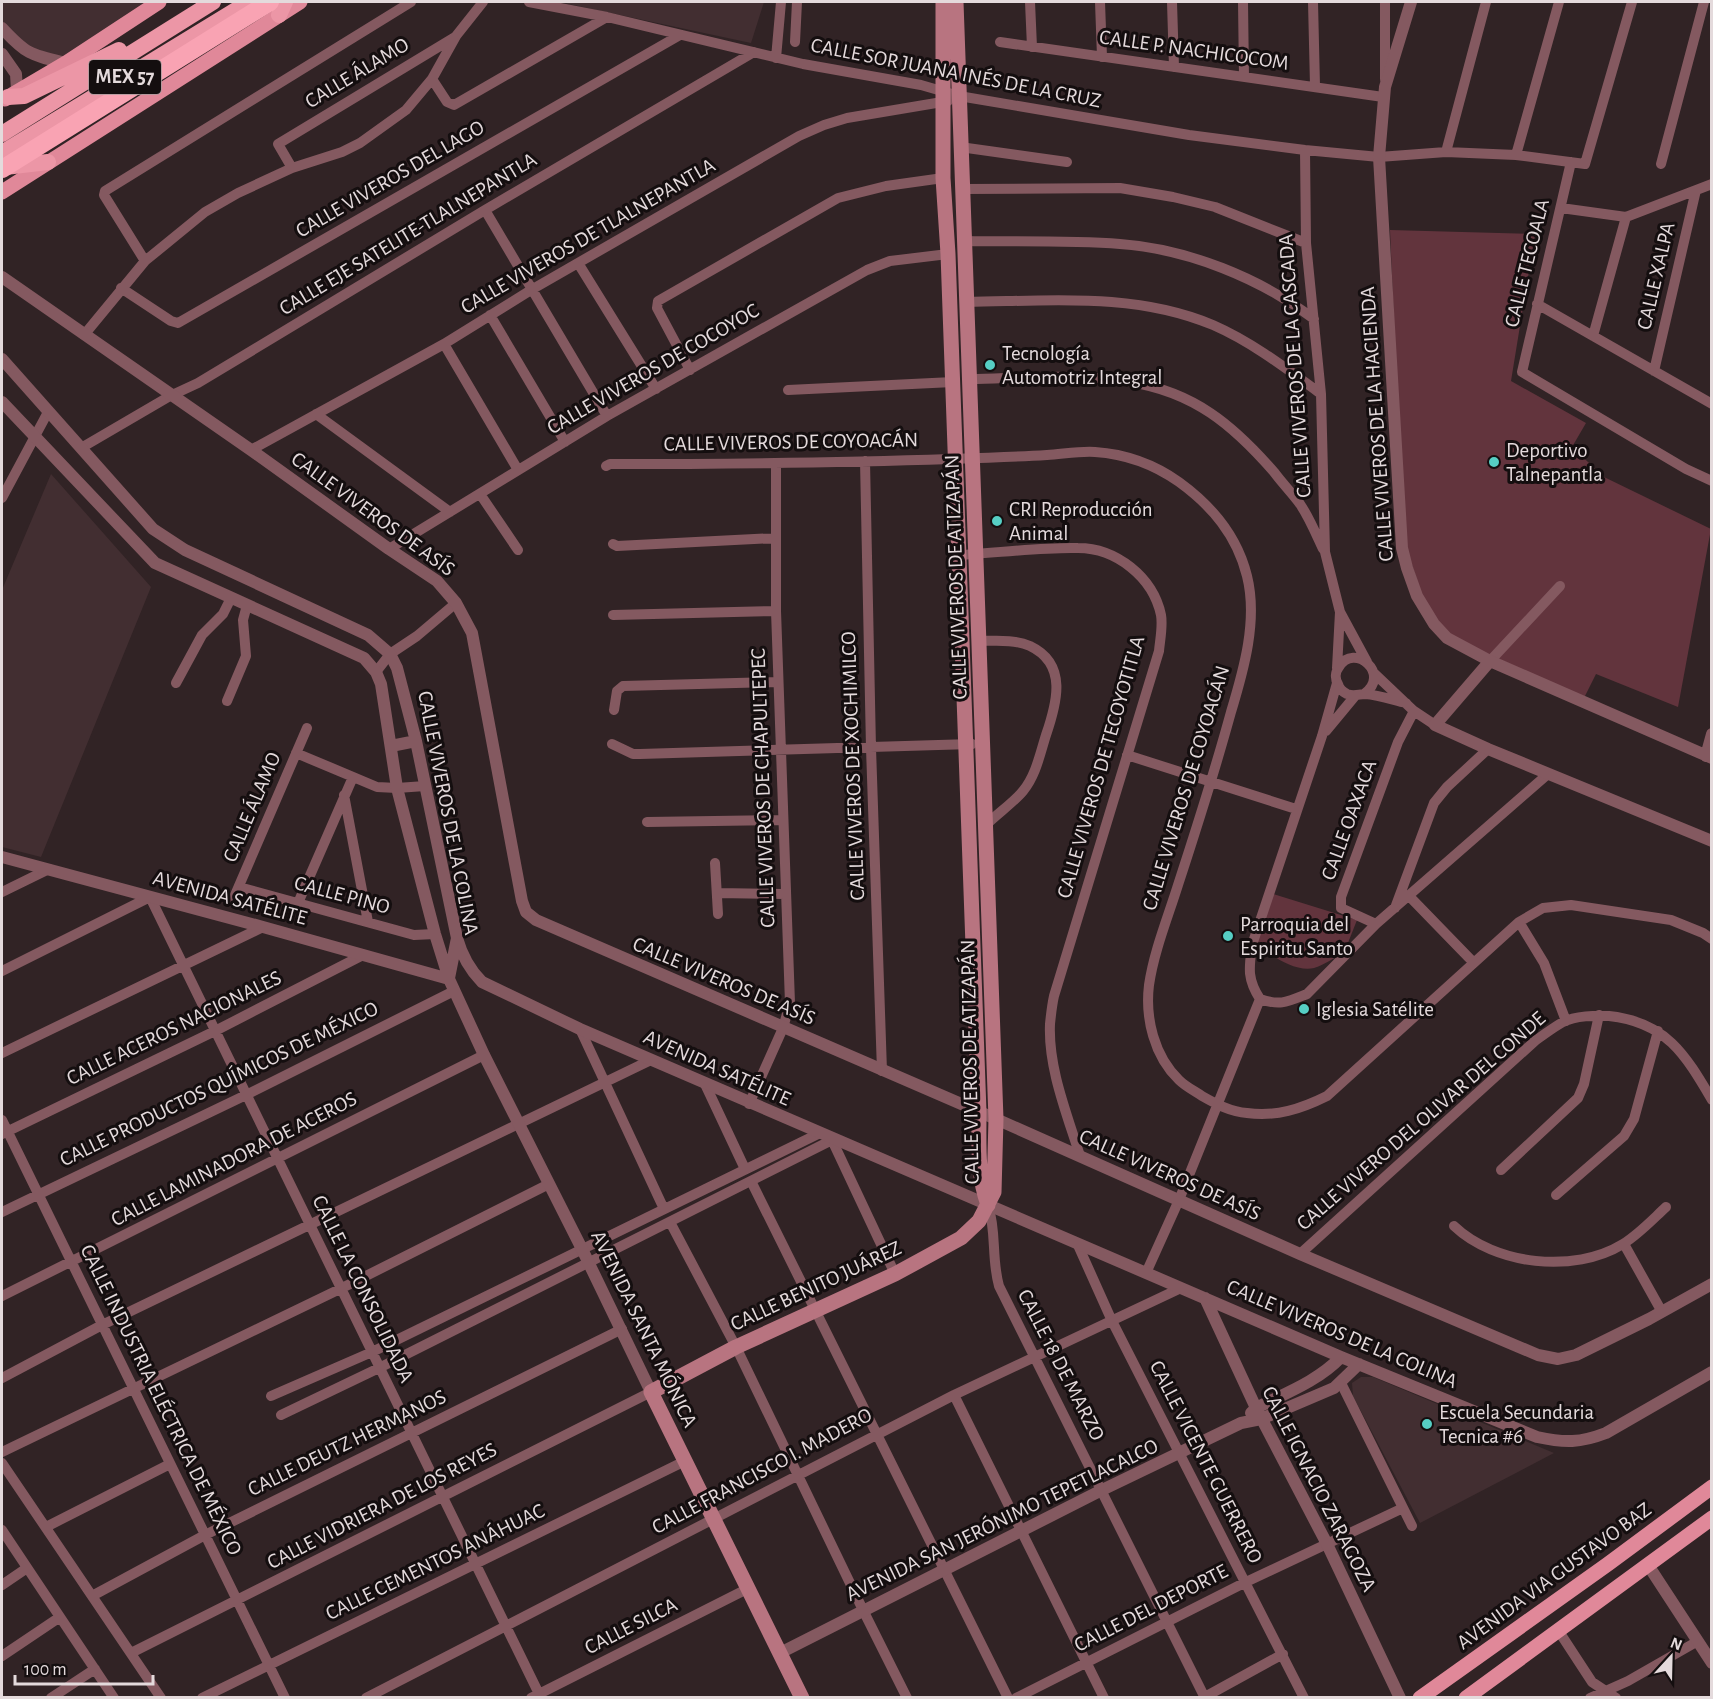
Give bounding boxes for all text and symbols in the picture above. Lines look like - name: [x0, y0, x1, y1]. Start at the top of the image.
- street label: CALLE P. NACHICOCOM: [1098, 26, 1290, 74]
- street label: CALLE ÁLAMO: [300, 32, 413, 112]
- street label: CALLE SOR JUANA INÉS DE LA CRUZ: [809, 33, 1103, 111]
- road number: MEX 57: [89, 60, 161, 94]
- street label: CALLE VIVEROS DEL LAGO: [292, 116, 488, 242]
- street label: CALLE EJE SATELITE-TLALNEPANTLA: [276, 149, 540, 319]
- street label: CALLE VIVEROS DE TLALNEPANTLA: [457, 154, 719, 318]
- street label: CALLE TECOALA: [1501, 197, 1553, 329]
- street label: CALLE XALPA: [1633, 220, 1679, 332]
- street label: CALLE VIVEROS DE LA CASCADA: [1275, 233, 1315, 499]
- street label: CALLE VIVEROS DE LA HACIENDA: [1357, 286, 1397, 562]
- street label: CALLE VIVEROS DE COCOYOC: [543, 300, 763, 438]
- place label: Tecnología Automotriz Integral: [1002, 343, 1163, 388]
- marker: Tecnología Automotriz Integral: [983, 358, 997, 372]
- street label: CALLE VIVEROS DE COYOACÁN: [663, 427, 919, 455]
- place label: Deportivo Talnepantla: [1506, 440, 1603, 485]
- street label: CALLE VIVEROS DE ASÍS: [288, 446, 460, 580]
- street label: CALLE VIVEROS DE ATIZAPÁN: [939, 454, 971, 700]
- marker: Deportivo Talnepantla: [1487, 455, 1501, 469]
- place label: CRI Reproducción Animal: [1009, 499, 1153, 544]
- marker: CRI Reproducción Animal: [990, 514, 1004, 528]
- street label: CALLE VIVEROS DE XOCHIMILCO: [838, 631, 868, 901]
- street label: CALLE VIVEROS DE TECOYOTITLA: [1053, 633, 1149, 901]
- street label: CALLE VIVEROS DE CHAPULTEPEC: [748, 648, 778, 928]
- street label: CALLE VIVEROS DE COYOACÁN: [1137, 663, 1233, 913]
- street label: CALLE VIVEROS DE LA COLINA: [414, 689, 482, 937]
- street label: CALLE ÁLAMO: [218, 748, 285, 865]
- street label: CALLE OAXACA: [1318, 757, 1380, 883]
- street label: AVENIDA SATÉLITE: [151, 865, 310, 929]
- street label: CALLE PINO: [292, 872, 392, 918]
- place label: Parroquia del Espiritu Santo: [1240, 914, 1353, 959]
- marker: Parroquia del Espiritu Santo: [1221, 929, 1235, 943]
- street label: CALLE VIVEROS DE ASÍS: [630, 931, 819, 1029]
- street label: CALLE VIVEROS DE ATIZAPÁN: [955, 939, 983, 1185]
- street label: CALLE ACEROS NACIONALES: [63, 967, 285, 1089]
- street label: CALLE PRODUCTOS QUÍMICOS DE MÉXICO: [56, 996, 381, 1170]
- place label: Iglesia Satélite: [1316, 999, 1434, 1020]
- marker: Iglesia Satélite: [1297, 1002, 1311, 1016]
- street label: CALLE VIVERO DEL OLIVAR DEL CONDE: [1293, 1008, 1549, 1234]
- street label: AVENIDA SATÉLITE: [640, 1024, 794, 1110]
- street label: CALLE LAMINADORA DE ACEROS: [108, 1088, 360, 1230]
- street label: CALLE VIVEROS DE ASÍS: [1076, 1124, 1265, 1225]
- street label: CALLE LA CONSOLIDADA: [309, 1192, 417, 1386]
- street label: AVENIDA SANTA MÓNICA: [587, 1226, 703, 1431]
- street label: CALLE BENITO JUÁREZ: [727, 1235, 905, 1335]
- street label: CALLE INDUSTRIA ELÉCTRICA DE MÉXICO: [76, 1241, 247, 1559]
- street label: CALLE VIVEROS DE LA COLINA: [1224, 1276, 1460, 1392]
- street label: CALLE 18 DE MARZO: [1014, 1286, 1108, 1444]
- street label: CALLE VICENTE GUERRERO: [1146, 1357, 1266, 1567]
- street label: CALLE IGNACIO ZARAGOZA: [1258, 1383, 1380, 1595]
- street label: CALLE DEUTZ HERMANOS: [244, 1386, 450, 1500]
- place label: Escuela Secundaria Tecnica #6: [1439, 1402, 1595, 1447]
- street label: CALLE FRANCISCO I. MADERO: [649, 1404, 875, 1538]
- marker: Escuela Secundaria Tecnica #6: [1420, 1417, 1434, 1431]
- street label: AVENIDA SAN JERÓNIMO TEPETLACALCO: [842, 1433, 1162, 1605]
- street label: CALLE VIDRIERA DE LOS REYES: [264, 1439, 500, 1573]
- street label: CALLE CEMENTOS ANÁHUAC: [321, 1498, 548, 1624]
- street label: AVENIDA VIA GUSTAVO BAZ: [1453, 1499, 1655, 1653]
- street label: CALLE DEL DEPORTE: [1071, 1560, 1231, 1656]
- street label: CALLE SILCA: [581, 1594, 681, 1658]
- north arrow: [1641, 1627, 1701, 1687]
- text: N: [1668, 1635, 1684, 1654]
- scale bar: [15, 1648, 153, 1686]
- text: 100 m: [24, 1661, 67, 1679]

